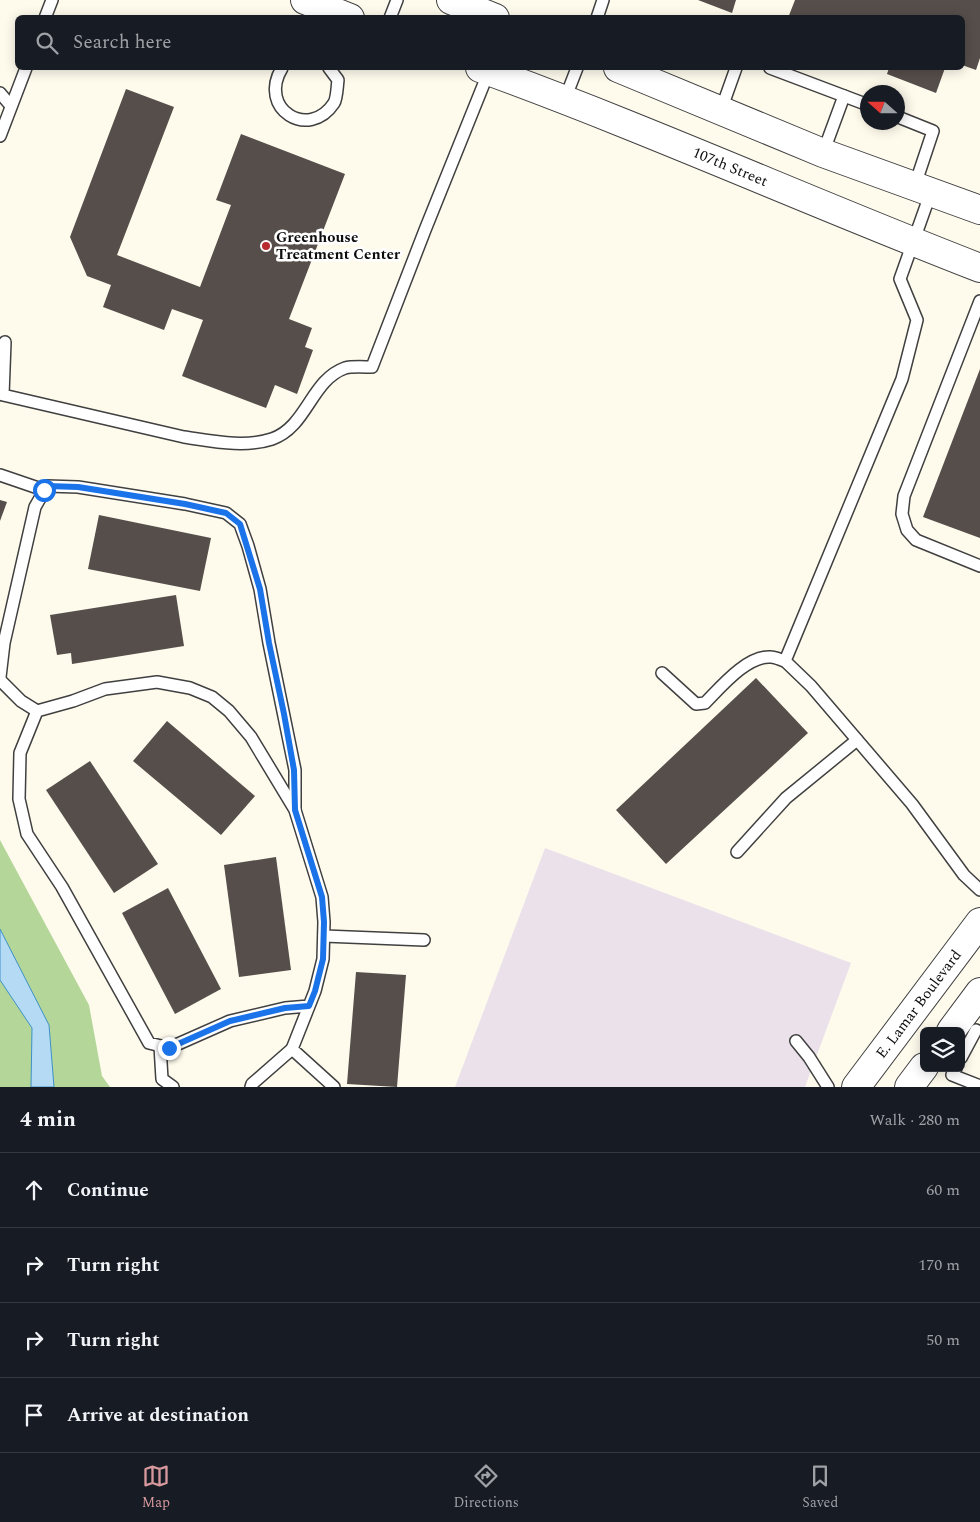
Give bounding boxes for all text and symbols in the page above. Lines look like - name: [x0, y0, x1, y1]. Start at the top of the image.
- search box: [15, 15, 965, 70]
- text: Search here: [73, 28, 172, 57]
- icon: search: [33, 29, 61, 57]
- north arrow: [860, 85, 905, 130]
- street label: 107th Street: [689, 141, 771, 192]
- place label: Greenhouse Treatment Center: [276, 226, 401, 266]
- marker: Greenhouse Treatment Center: [260, 240, 272, 252]
- route start: [33, 479, 56, 502]
- street label: E. Lamar Boulevard: [870, 945, 967, 1063]
- map controls: [920, 1027, 965, 1072]
- button: layers: [920, 1027, 965, 1072]
- route end: [158, 1037, 181, 1060]
- text: 4 min: [20, 1104, 76, 1136]
- text: Walk · 280 m: [869, 1108, 960, 1132]
- icon: ahead: [20, 1176, 48, 1204]
- text: Continue: [67, 1176, 149, 1205]
- text: 60 m: [926, 1178, 960, 1202]
- icon: right: [20, 1251, 48, 1279]
- text: Turn right: [67, 1251, 160, 1280]
- text: 170 m: [918, 1253, 960, 1277]
- icon: right: [20, 1326, 48, 1354]
- text: Turn right: [67, 1326, 160, 1355]
- text: 50 m: [926, 1328, 960, 1352]
- icon: arrive: [20, 1401, 48, 1429]
- text: Arrive at destination: [67, 1401, 249, 1430]
- tab: Map: [142, 1462, 170, 1513]
- tab: Directions: [453, 1462, 519, 1513]
- tab: Saved: [802, 1462, 838, 1513]

